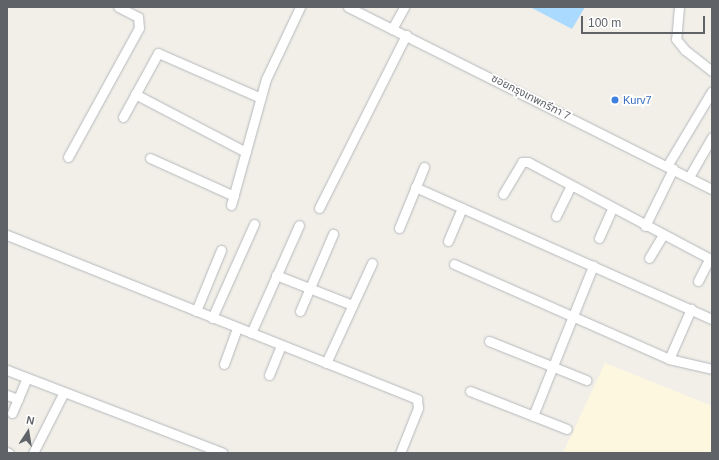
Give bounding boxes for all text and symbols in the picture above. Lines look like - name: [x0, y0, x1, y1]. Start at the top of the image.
- scale bar: [583, 8, 707, 34]
- text: 100 m: [588, 16, 621, 30]
- street label: ซอยกรุงเทพกรีฑา 7: [489, 71, 573, 123]
- place label: Kurv7: [623, 93, 652, 107]
- marker: Kurv7: [610, 95, 620, 105]
- north arrow: [8, 412, 48, 452]
- text: N: [25, 414, 36, 427]

